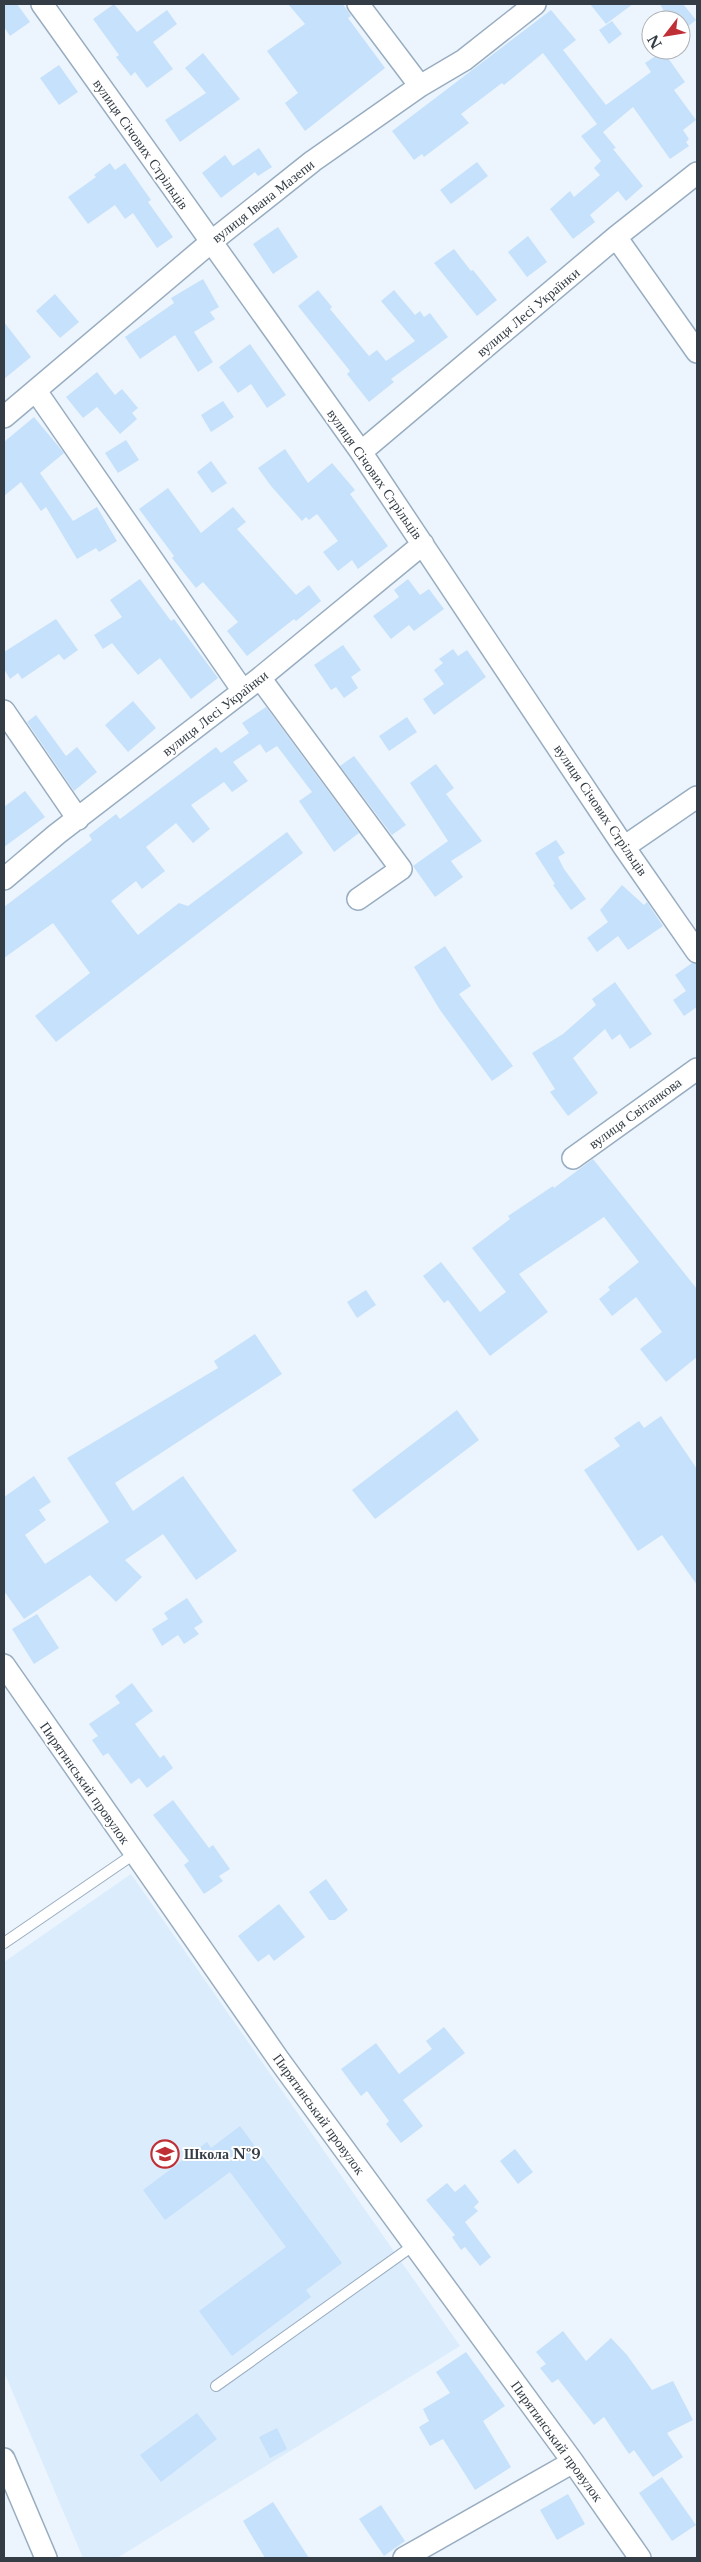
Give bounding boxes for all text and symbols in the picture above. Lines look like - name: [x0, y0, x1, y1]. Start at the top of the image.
- north arrow: [641, 10, 691, 60]
- text: N: [644, 31, 666, 52]
- street label: вулиця Січових Стрільців: [89, 75, 193, 213]
- street label: вулиця Івана Мазепи: [208, 155, 318, 247]
- street label: вулиця Лесі Українки: [473, 263, 584, 360]
- street label: вулиця Січових Стрільців: [323, 405, 427, 543]
- street label: вулиця Лесі Українки: [158, 666, 272, 760]
- street label: вулиця Січових Стрільців: [550, 741, 652, 880]
- street label: вулиця Світанкова: [585, 1073, 686, 1153]
- street label: Пирятинський провулок: [36, 1718, 134, 1848]
- street label: Пирятинський провулок: [269, 2050, 369, 2178]
- school or university icon: Школа №9: [150, 2139, 180, 2169]
- place label: Школа №9: [184, 2145, 261, 2163]
- street label: Пирятинський провулок: [507, 2377, 607, 2505]

